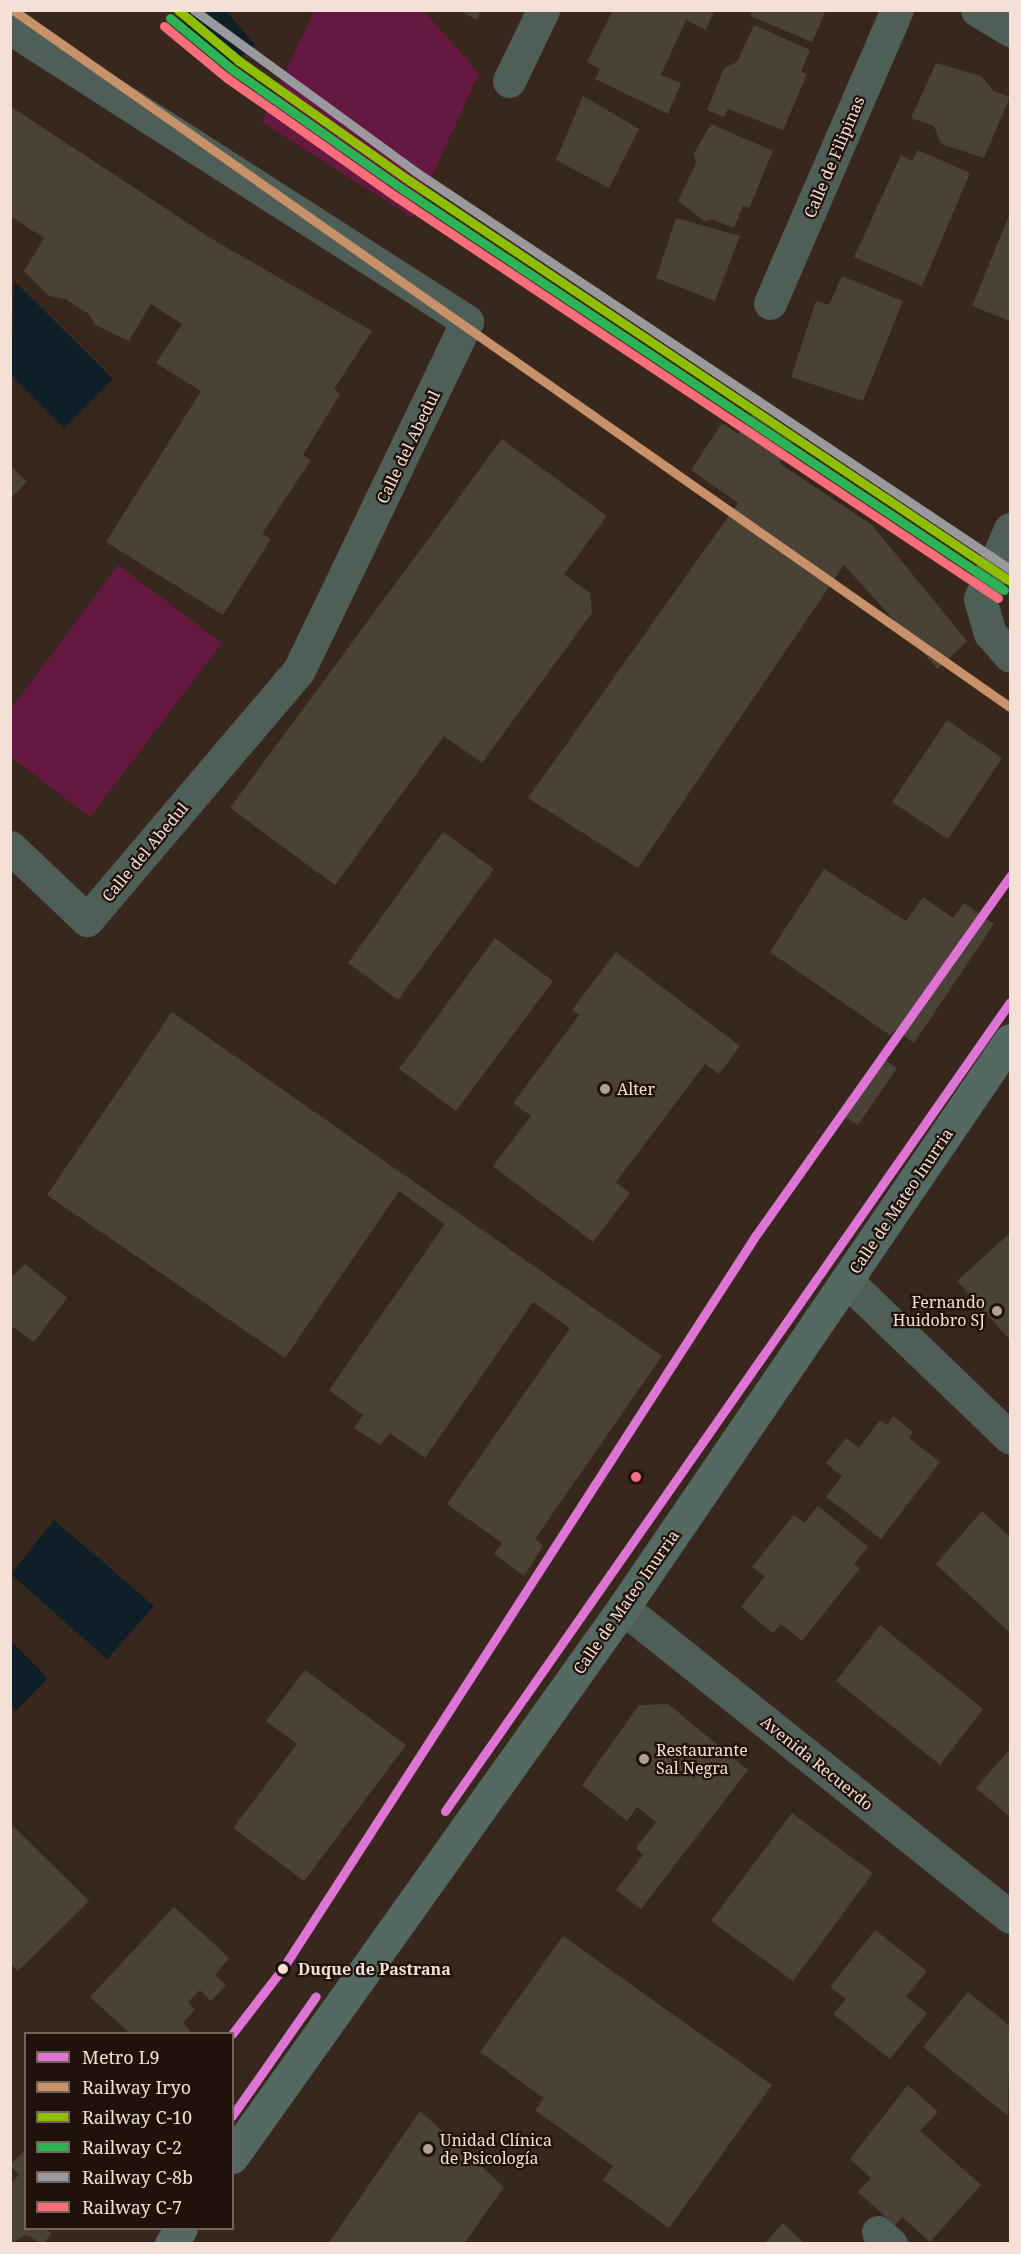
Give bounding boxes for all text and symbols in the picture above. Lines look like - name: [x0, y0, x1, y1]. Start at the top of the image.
- street label: Calle de Filipinas: [800, 93, 868, 221]
- street label: Calle del Abedul: [372, 387, 444, 507]
- street label: Calle del Abedul: [98, 798, 192, 906]
- place label: Alter: [617, 1079, 655, 1099]
- marker: Alter: [598, 1082, 612, 1096]
- street label: Calle de Mateo Inurria: [845, 1125, 957, 1277]
- place label: Fernando Huidobro SJ: [893, 1292, 985, 1330]
- marker: Fernando Huidobro SJ: [990, 1304, 1004, 1318]
- unlabelled marker: [630, 1471, 642, 1483]
- street label: Calle de Mateo Inurria: [569, 1526, 683, 1678]
- street label: Avenida Recuerdo: [757, 1712, 877, 1814]
- place label: Restaurante Sal Negra: [656, 1740, 748, 1778]
- marker: Restaurante Sal Negra: [637, 1752, 651, 1766]
- marker: Duque de Pastrana: [273, 1959, 293, 1979]
- place label: Duque de Pastrana: [298, 1959, 451, 1979]
- legend: [24, 2032, 234, 2230]
- text: Metro L9: [82, 2045, 160, 2069]
- text: Railway Iryo: [82, 2075, 191, 2099]
- text: Railway C-10: [82, 2105, 192, 2129]
- place label: Unidad Clínica de Psicología: [440, 2130, 552, 2168]
- text: Railway C-2: [82, 2135, 182, 2159]
- marker: Unidad Clínica de Psicología: [421, 2142, 435, 2156]
- text: Railway C-8b: [82, 2165, 193, 2189]
- text: Railway C-7: [82, 2195, 182, 2219]

